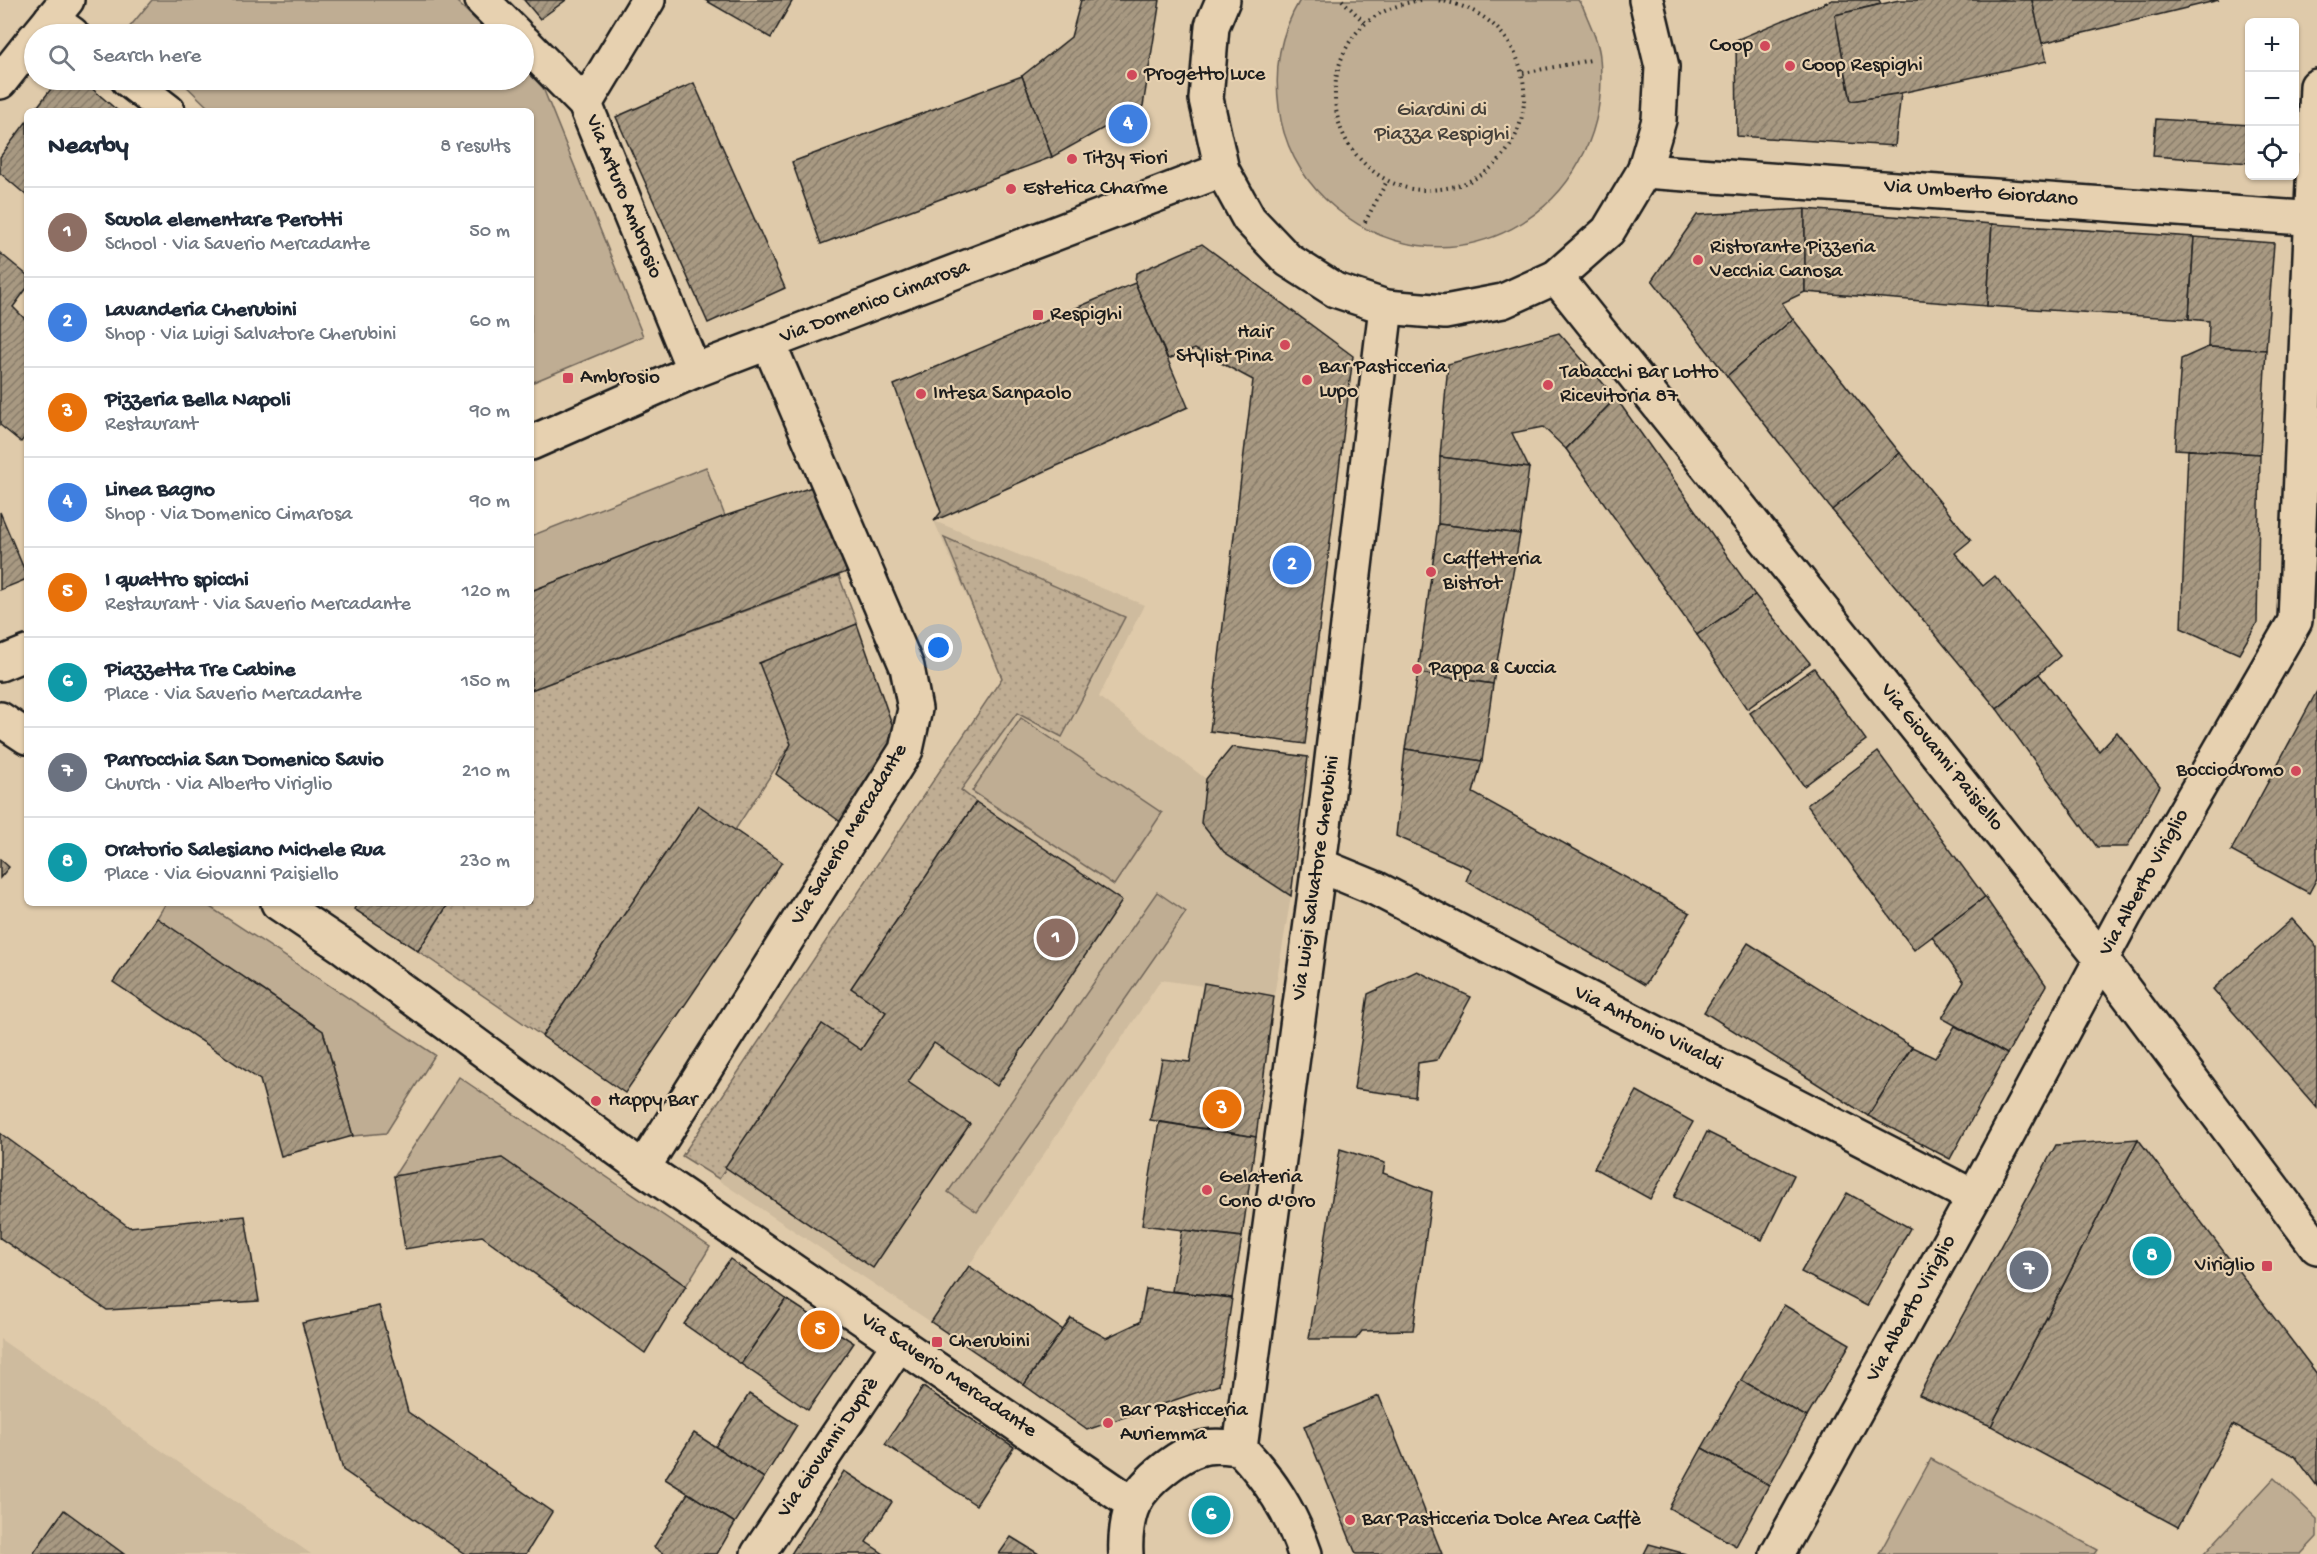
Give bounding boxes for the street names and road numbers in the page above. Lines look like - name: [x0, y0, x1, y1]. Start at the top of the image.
- street label: Via Arturo Ambrosio: [578, 111, 667, 283]
- street label: Via Umberto Giordano: [1882, 175, 2079, 213]
- street label: Via Domenico Cimarosa: [776, 255, 975, 351]
- street label: Via Giovanni Paisiello: [1873, 678, 2008, 837]
- street label: Via Saverio Mercadante: [785, 739, 915, 931]
- street label: Via Luigi Salvatore Cherubini: [1287, 754, 1347, 1003]
- street label: Via Alberto Viriglio: [2094, 805, 2196, 962]
- street label: Via Antonio Vivaldi: [1568, 980, 1727, 1077]
- street label: Via Alberto Viriglio: [1861, 1231, 1963, 1388]
- street label: Via Saverio Mercadante: [854, 1307, 1042, 1445]
- street label: Via Giovanni Duprè: [772, 1372, 886, 1524]

